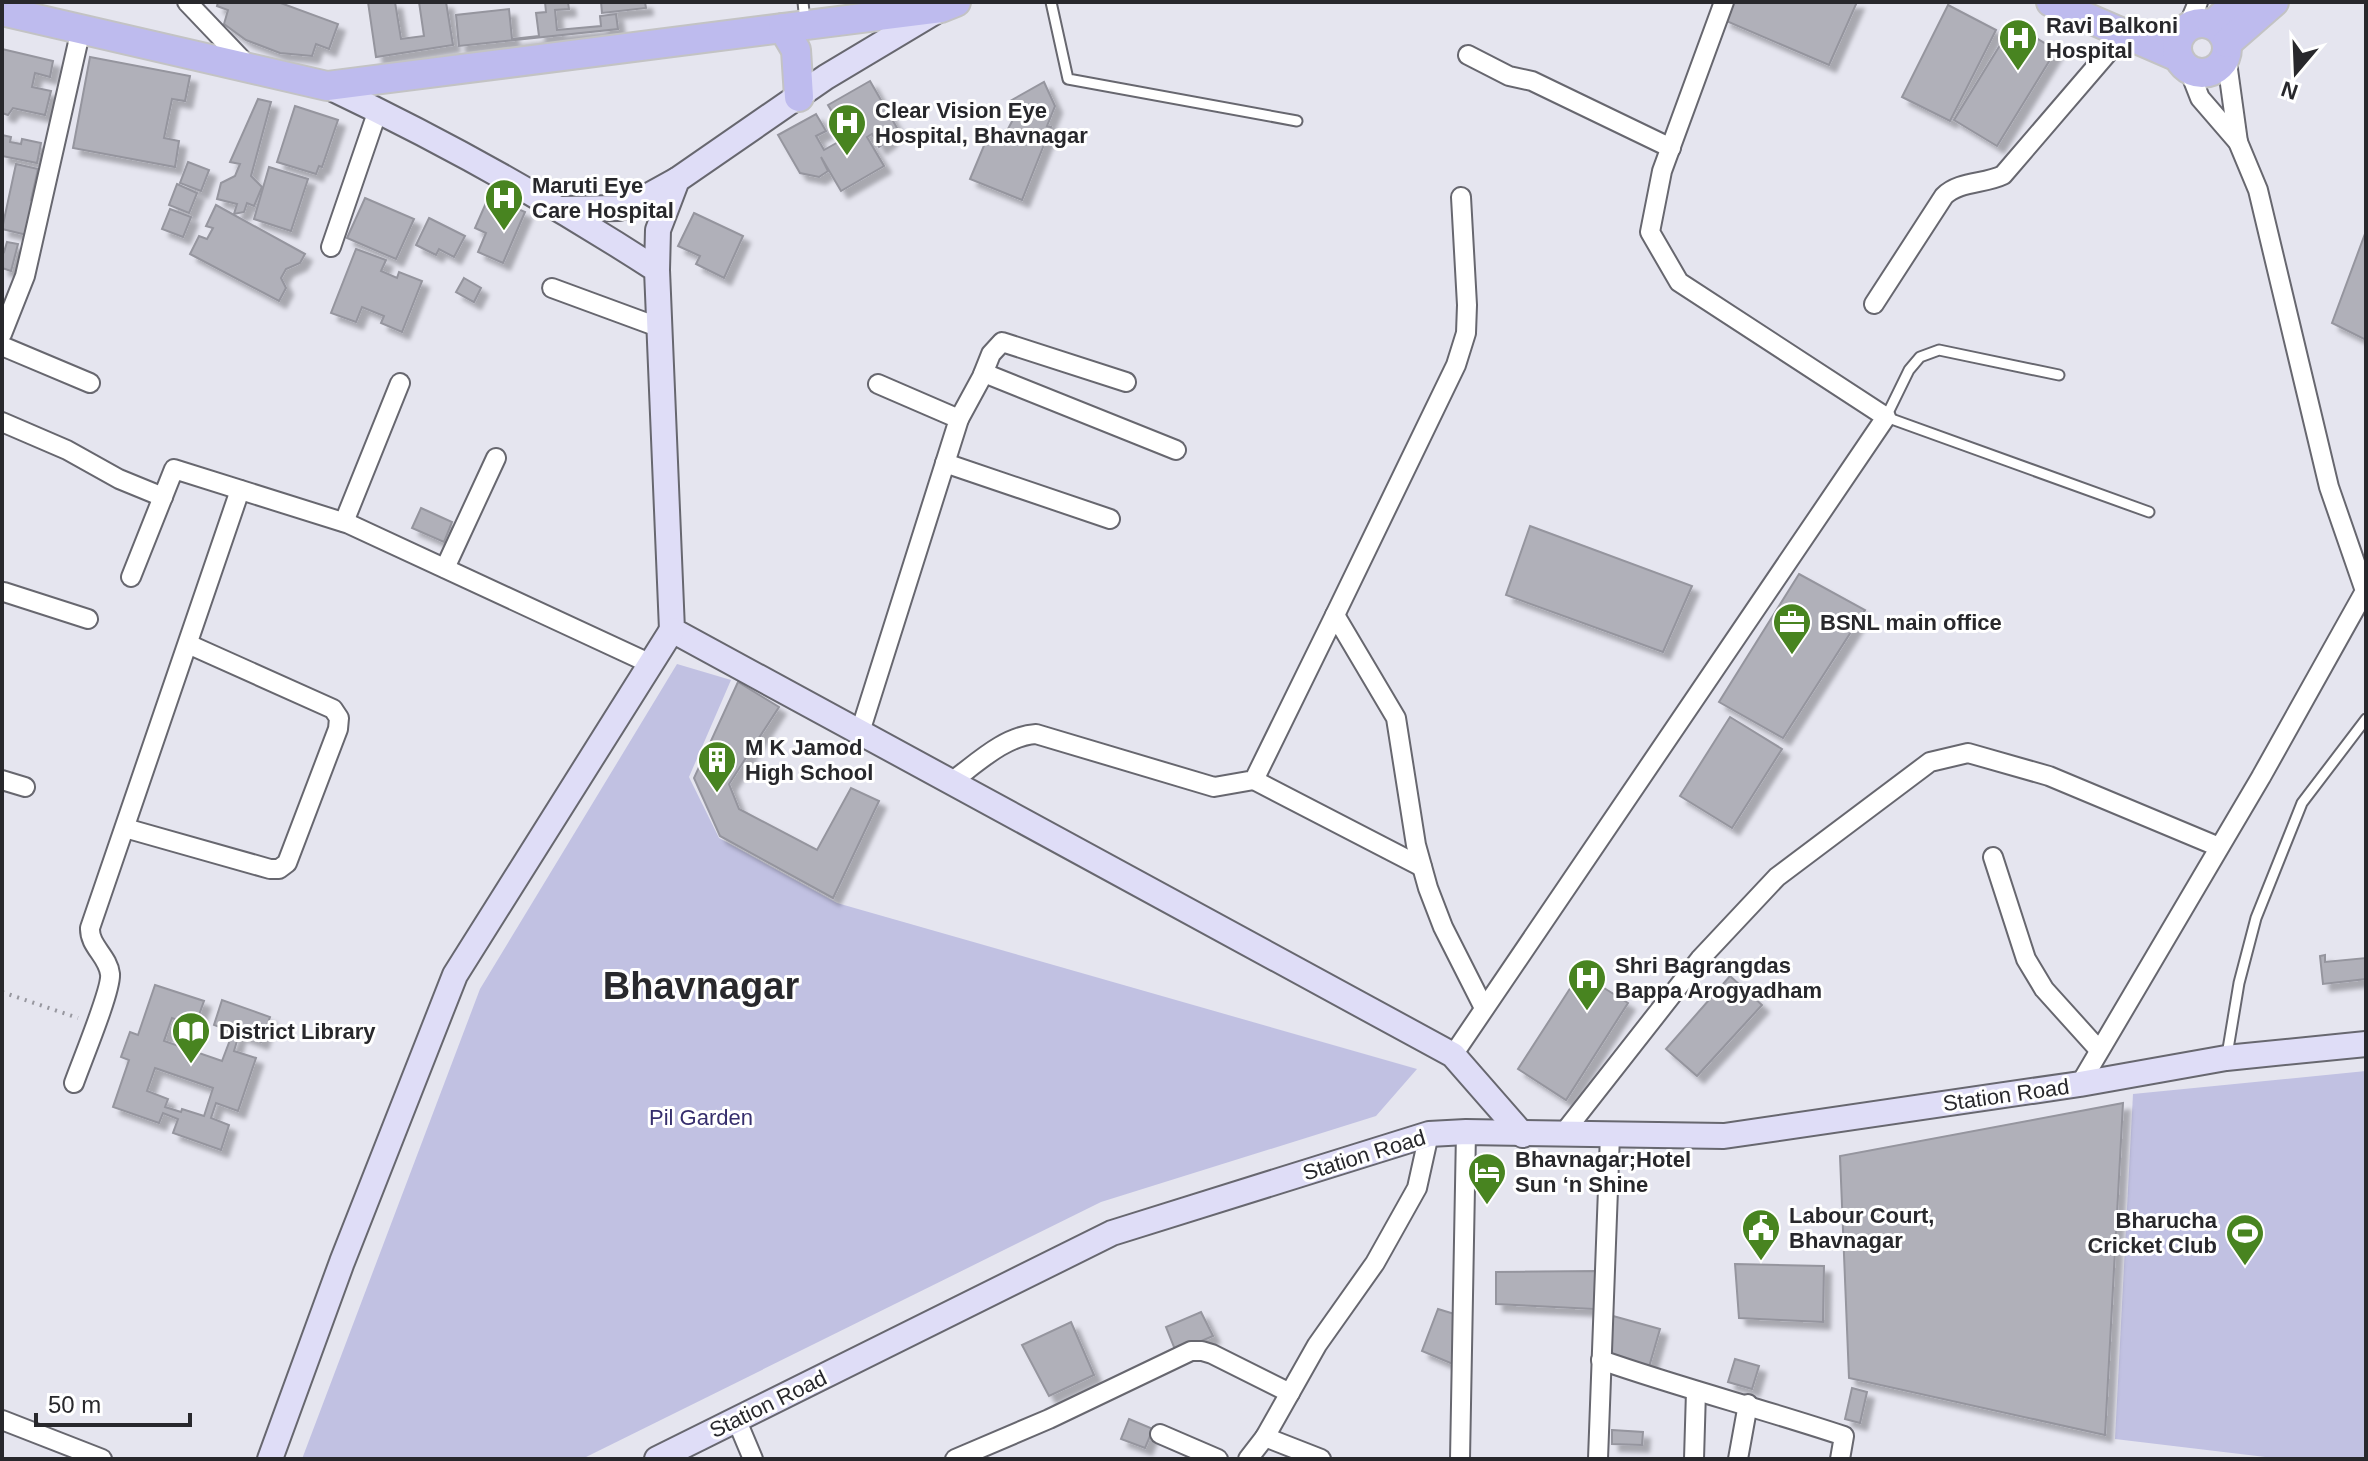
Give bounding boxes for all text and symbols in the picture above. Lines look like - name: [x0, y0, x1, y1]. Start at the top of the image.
- place label: Ravi Balkoni Hospital: [2046, 13, 2178, 63]
- hospital icon: Ravi Balkoni Hospital: [1997, 17, 2039, 72]
- north arrow: [2256, 32, 2336, 112]
- text: N: [2278, 76, 2301, 105]
- place label: Clear Vision Eye Hospital, Bhavnagar: [875, 98, 1088, 148]
- hospital icon: Clear Vision Eye Hospital, Bhavnagar: [826, 102, 868, 157]
- place label: Maruti Eye Care Hospital: [532, 173, 674, 223]
- hospital icon: Maruti Eye Care Hospital: [483, 177, 525, 232]
- office icon: BSNL main office: [1771, 601, 1813, 656]
- place label: BSNL main office: [1820, 610, 2002, 635]
- place label: M K Jamod High School: [745, 735, 873, 785]
- building icon: M K Jamod High School: [696, 739, 738, 794]
- place label: Shri Bagrangdas Bappa Arogyadham: [1615, 953, 1822, 1003]
- hospital icon: Shri Bagrangdas Bappa Arogyadham: [1566, 957, 1608, 1012]
- district label: Bhavnagar: [603, 965, 799, 1007]
- library icon: District Library: [170, 1010, 212, 1065]
- place label: District Library: [219, 1019, 376, 1044]
- street label: Station Road: [1941, 1074, 2071, 1116]
- park label: Pil Garden: [649, 1105, 753, 1130]
- street label: Station Road: [1300, 1124, 1428, 1186]
- place label: Bhavnagar;Hotel Sun ‘n Shine: [1515, 1147, 1691, 1197]
- hotel icon: Bhavnagar;Hotel Sun ‘n Shine: [1466, 1151, 1508, 1206]
- place label: Labour Court, Bhavnagar: [1789, 1203, 1934, 1253]
- public building icon: Labour Court, Bhavnagar: [1740, 1207, 1782, 1262]
- place label: Bharucha Cricket Club: [2087, 1208, 2218, 1258]
- sports icon: Bharucha Cricket Club: [2224, 1212, 2266, 1267]
- street label: Station Road: [705, 1365, 831, 1443]
- scale bar: [36, 1377, 190, 1427]
- text: 50 m: [48, 1391, 101, 1418]

